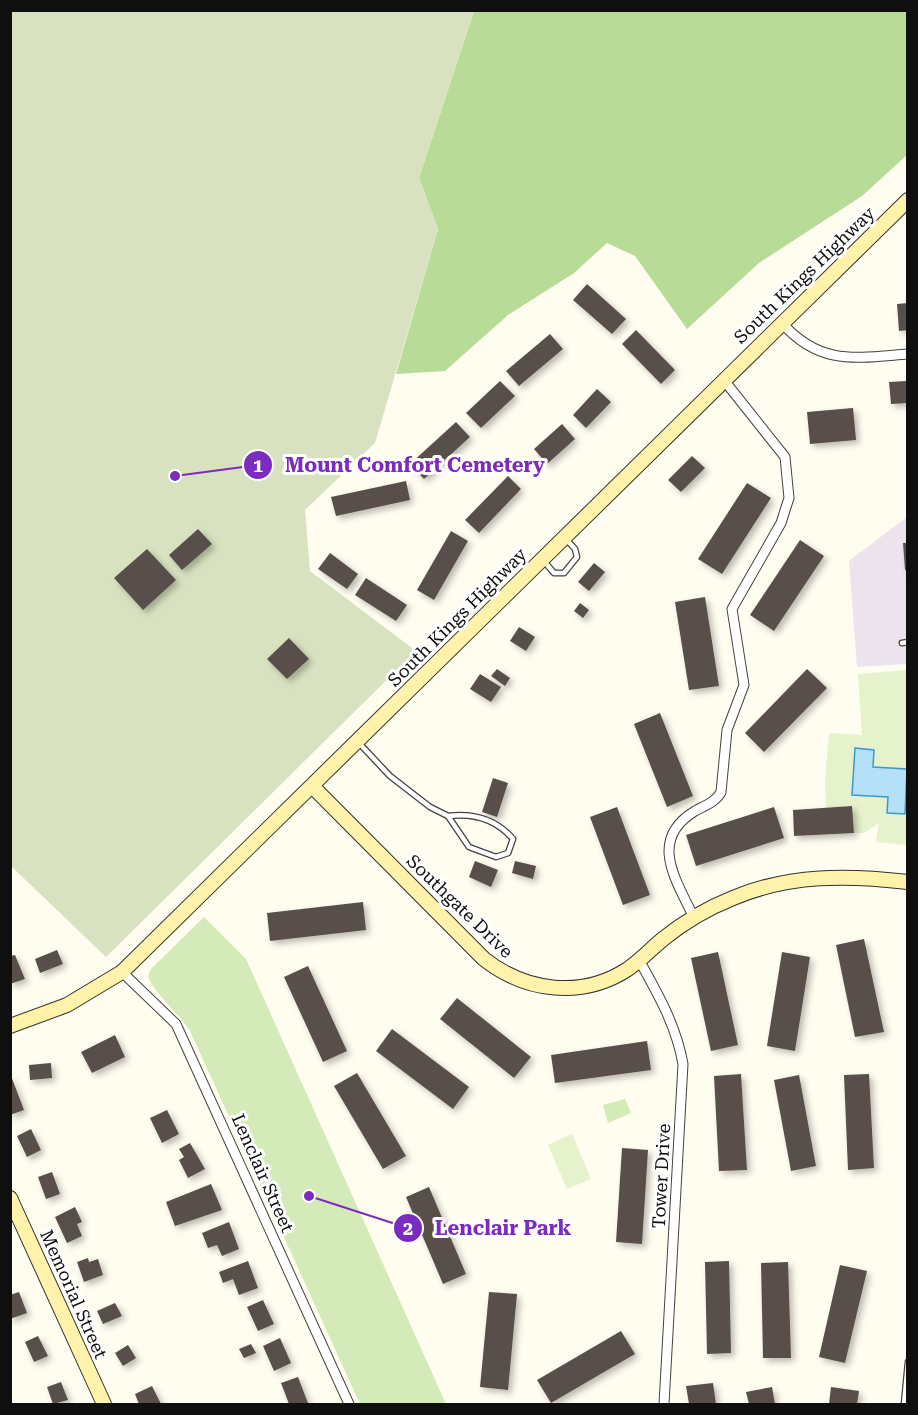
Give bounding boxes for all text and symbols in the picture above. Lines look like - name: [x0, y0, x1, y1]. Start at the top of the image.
- street label: South Kings Highway: [729, 202, 879, 348]
- callout: Mount Comfort Cemetery: [243, 446, 557, 484]
- text: Mount Comfort Cemetery: [285, 453, 545, 477]
- text: 1: [253, 455, 263, 476]
- street label: South Kings Highway: [383, 543, 531, 691]
- street label: Southgate Drive: [402, 850, 518, 962]
- street label: Lenclair Street: [227, 1111, 299, 1236]
- street label: Tower Drive: [648, 1123, 674, 1229]
- callout: Lenclair Park: [393, 1209, 584, 1247]
- text: Lenclair Park: [435, 1216, 572, 1240]
- text: 2: [403, 1218, 413, 1239]
- street label: Memorial Street: [36, 1226, 112, 1362]

